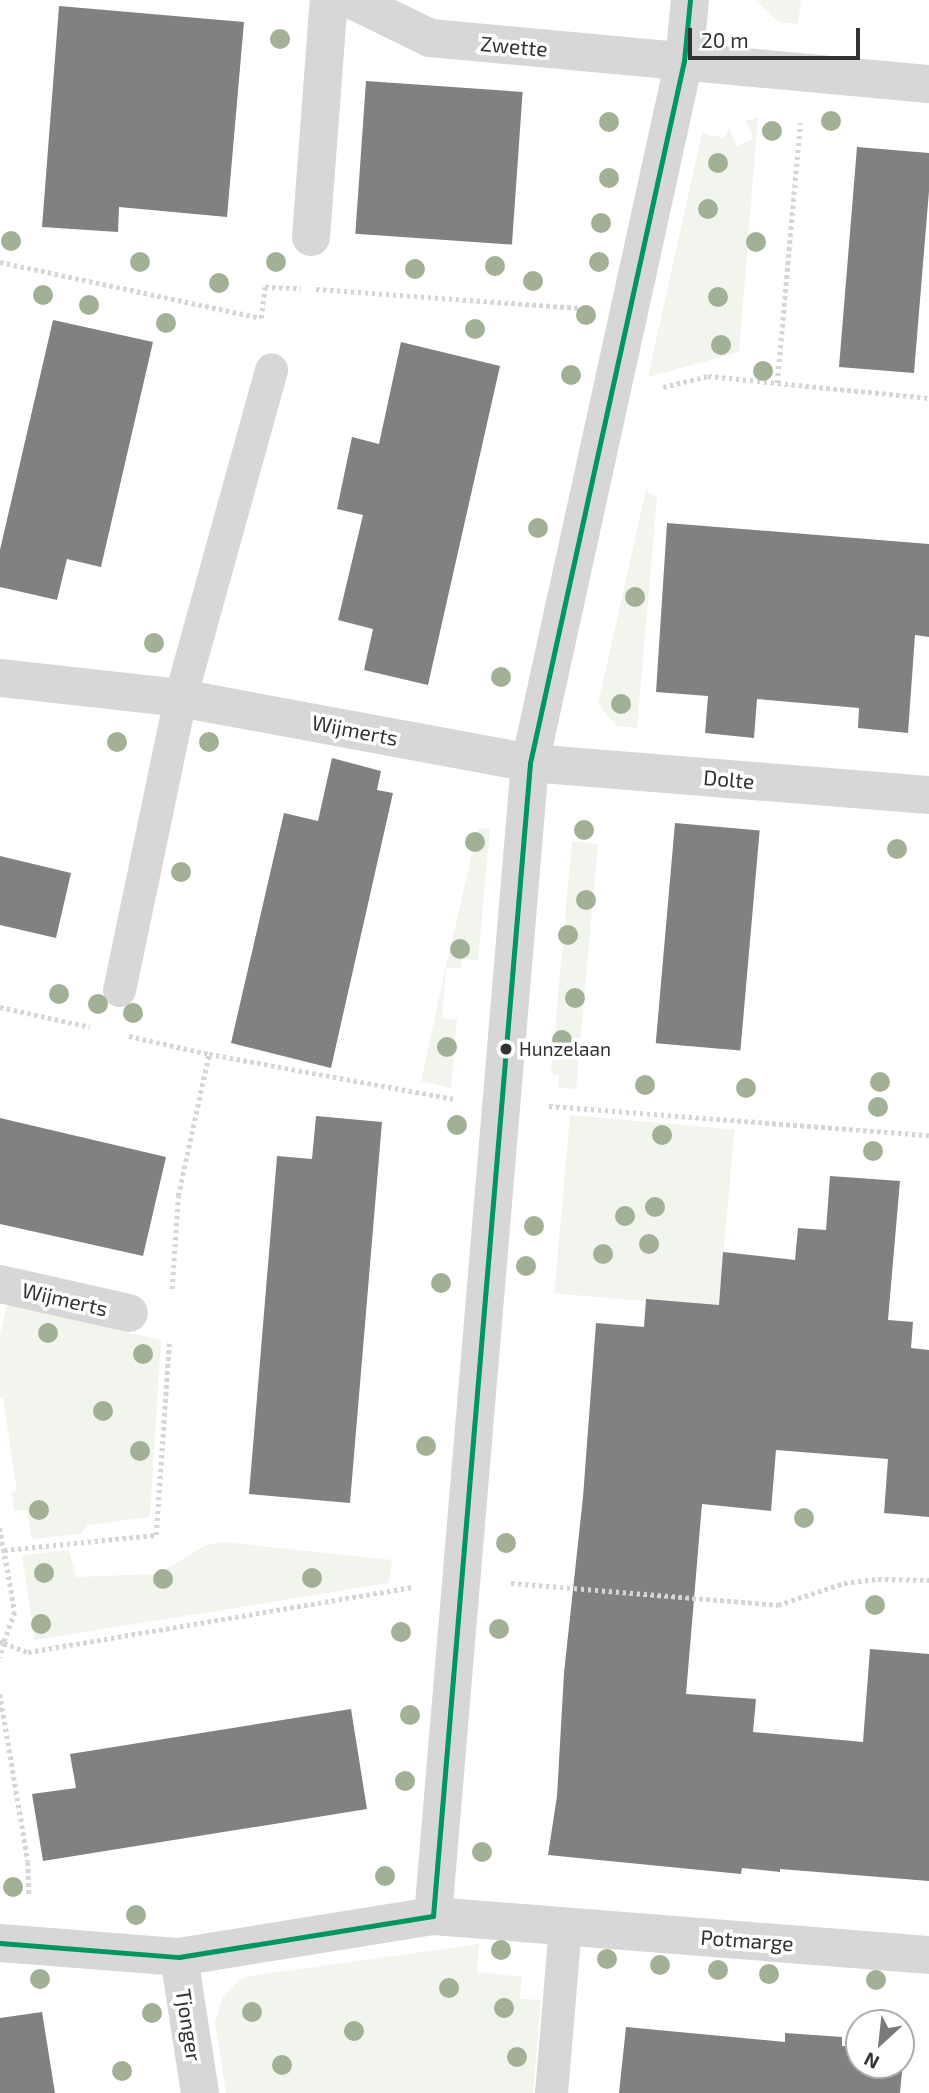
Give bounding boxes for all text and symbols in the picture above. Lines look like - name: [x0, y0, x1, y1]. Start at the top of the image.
- scale bar: [691, 14, 862, 58]
- text: 20 m: [701, 27, 749, 52]
- street label: Zwette: [479, 31, 549, 61]
- street label: Wijmerts: [310, 709, 400, 751]
- street label: Dolte: [702, 764, 756, 794]
- place label: Hunzelaan: [519, 1038, 611, 1060]
- marker: Hunzelaan: [499, 1042, 513, 1056]
- street label: Wijmerts: [20, 1277, 110, 1321]
- street label: Potmarge: [700, 1924, 794, 1956]
- street label: Tjonger: [171, 1987, 207, 2063]
- north arrow: [845, 2009, 915, 2079]
- text: N: [860, 2048, 882, 2075]

